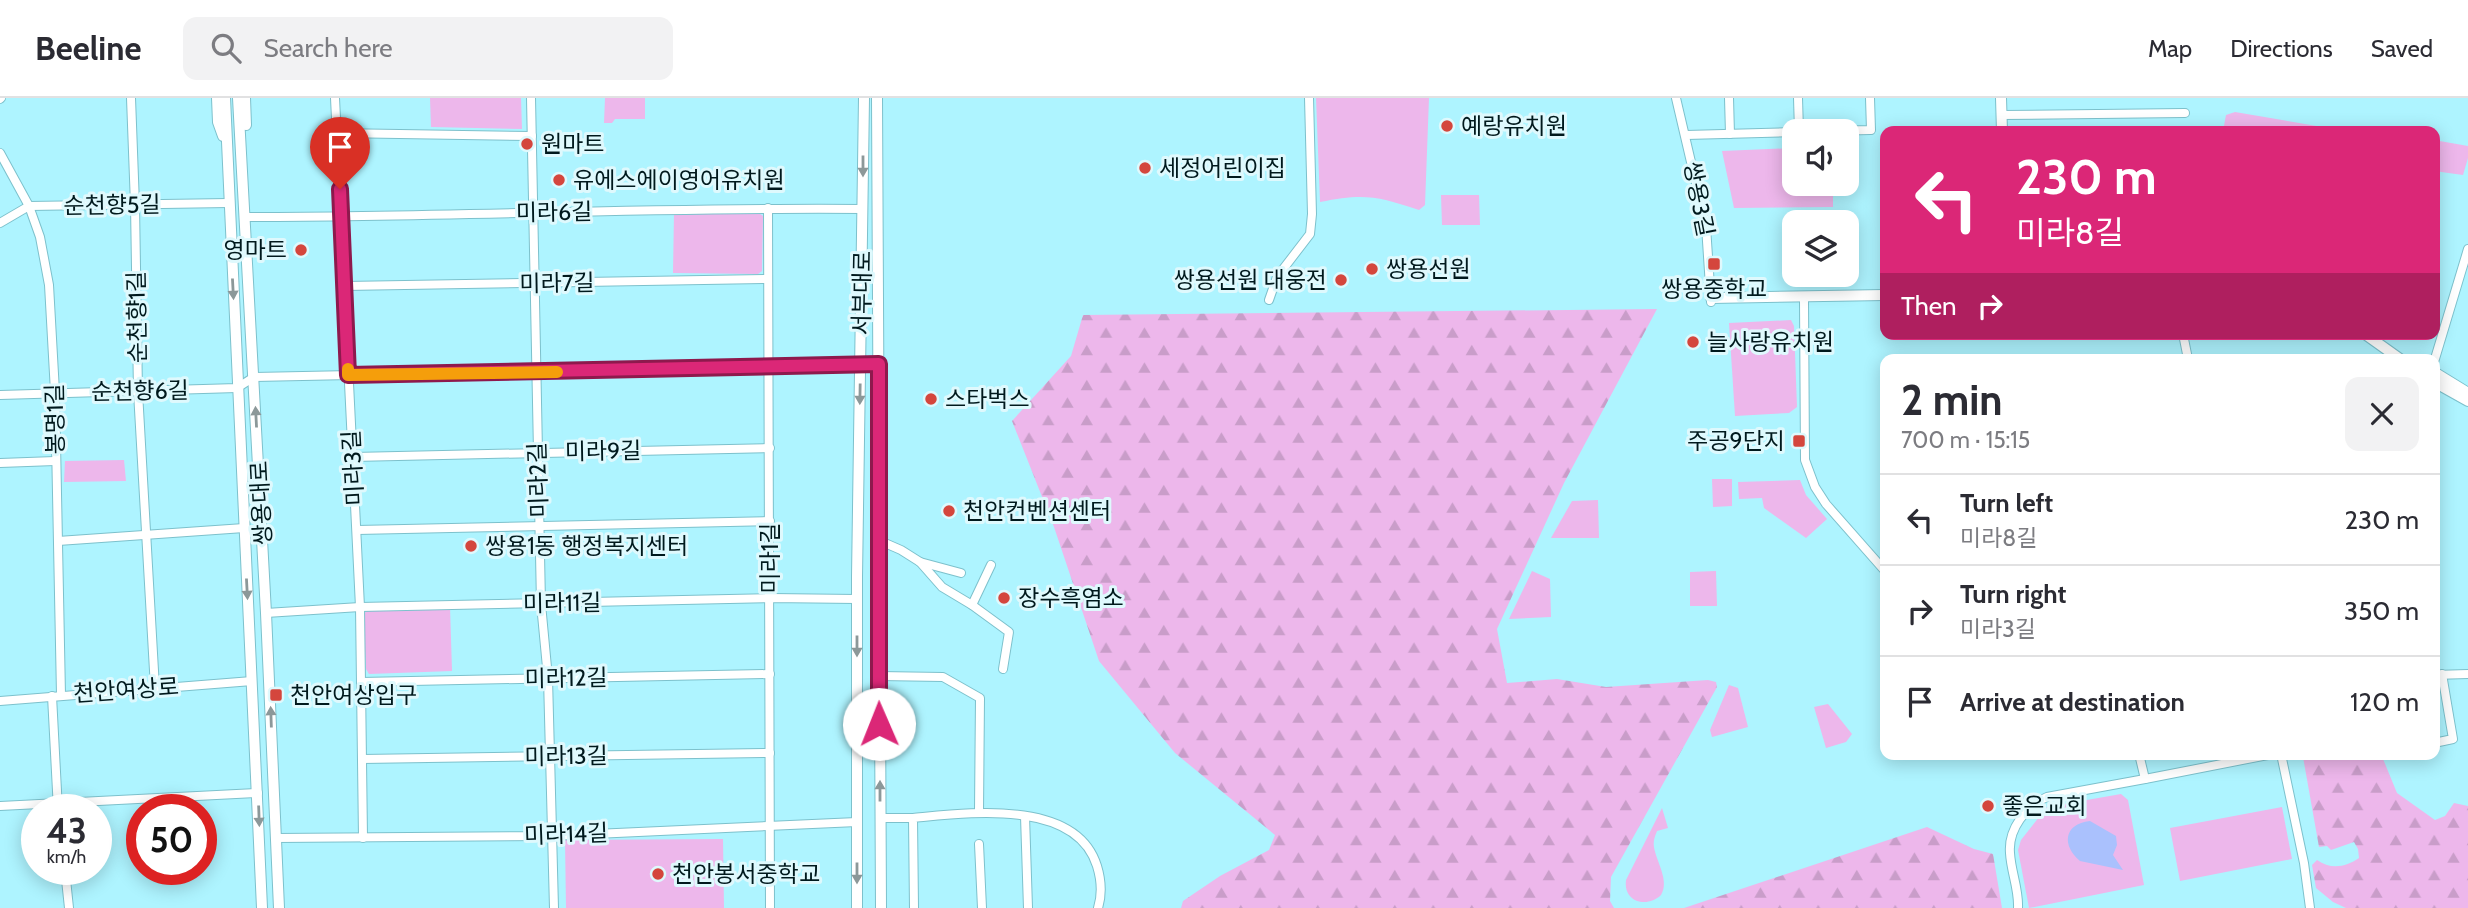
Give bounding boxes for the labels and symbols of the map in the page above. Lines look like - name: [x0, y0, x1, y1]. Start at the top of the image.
- place label: 예랑유치원: [1461, 112, 1567, 140]
- pin: [310, 117, 370, 189]
- marker: 예랑유치원: [1439, 118, 1455, 134]
- place label: 원마트: [541, 130, 604, 158]
- marker: 원마트: [519, 136, 535, 152]
- place label: 세정어린이집: [1159, 154, 1286, 182]
- one-way arrow: [858, 155, 869, 177]
- street label: 쌍용3길: [1678, 159, 1720, 239]
- marker: 세정어린이집: [1137, 160, 1153, 176]
- place label: 유에스에이영어유치원: [573, 166, 785, 194]
- marker: 유에스에이영어유치원: [551, 172, 567, 188]
- street label: 순천향5길: [63, 190, 161, 220]
- street label: 미라6길: [515, 197, 593, 227]
- place label: 영마트: [224, 236, 287, 264]
- marker: 영마트: [293, 242, 309, 258]
- street label: 서부대로: [847, 250, 877, 336]
- place label: 쌍용선원: [1386, 255, 1471, 283]
- marker: 쌍용중학교: [1706, 256, 1722, 272]
- marker: 쌍용선원: [1364, 261, 1380, 277]
- place label: 쌍용선원 대웅전: [1174, 266, 1327, 294]
- street label: 미라7길: [519, 268, 595, 298]
- street label: 순천향1길: [122, 271, 152, 363]
- marker: 쌍용선원 대웅전: [1333, 272, 1349, 288]
- place label: 쌍용중학교: [1661, 275, 1767, 303]
- one-way arrow: [227, 278, 238, 300]
- place label: 늘사랑유치원: [1707, 328, 1834, 356]
- marker: 늘사랑유치원: [1685, 334, 1701, 350]
- street label: 순천향6길: [91, 376, 189, 406]
- street label: 봉명1길: [40, 383, 70, 455]
- one-way arrow: [854, 383, 866, 405]
- place label: 스타벅스: [945, 385, 1030, 413]
- marker: 스타벅스: [923, 391, 939, 407]
- one-way arrow: [251, 406, 262, 428]
- place label: 주공9단지: [1687, 427, 1785, 455]
- street label: 미라3길: [337, 429, 369, 507]
- marker: 주공9단지: [1791, 433, 1807, 449]
- street label: 미라9길: [564, 436, 642, 466]
- street label: 미라2길: [523, 442, 553, 518]
- street label: 쌍용대로: [245, 460, 277, 546]
- place label: 천안컨벤션센터: [963, 497, 1111, 525]
- marker: 천안컨벤션센터: [941, 503, 957, 519]
- street label: 미라1길: [756, 523, 784, 593]
- place label: 쌍용1동 행정복지센터: [485, 532, 688, 560]
- marker: 쌍용1동 행정복지센터: [463, 538, 479, 554]
- one-way arrow: [242, 578, 253, 600]
- place label: 장수흑염소: [1018, 584, 1124, 612]
- street label: 미라11길: [523, 588, 601, 618]
- marker: 장수흑염소: [996, 590, 1012, 606]
- one-way arrow: [851, 635, 863, 657]
- street label: 미라12길: [524, 663, 608, 693]
- street label: 천안여상로: [72, 672, 180, 708]
- place label: 천안여상입구: [290, 681, 417, 709]
- marker: 천안여상입구: [268, 687, 284, 703]
- position arrow: [842, 687, 916, 761]
- one-way arrow: [265, 706, 276, 728]
- street label: 미라13길: [524, 741, 608, 771]
- one-way arrow: [874, 780, 886, 802]
- place label: 좋은교회: [2002, 792, 2087, 820]
- speed limit sign: 50: [126, 794, 217, 885]
- marker: 좋은교회: [1980, 798, 1996, 814]
- one-way arrow: [253, 806, 264, 828]
- street label: 미라14길: [523, 819, 609, 849]
- place label: 천안봉서중학교: [672, 860, 820, 888]
- one-way arrow: [851, 862, 863, 884]
- marker: 천안봉서중학교: [650, 866, 666, 882]

